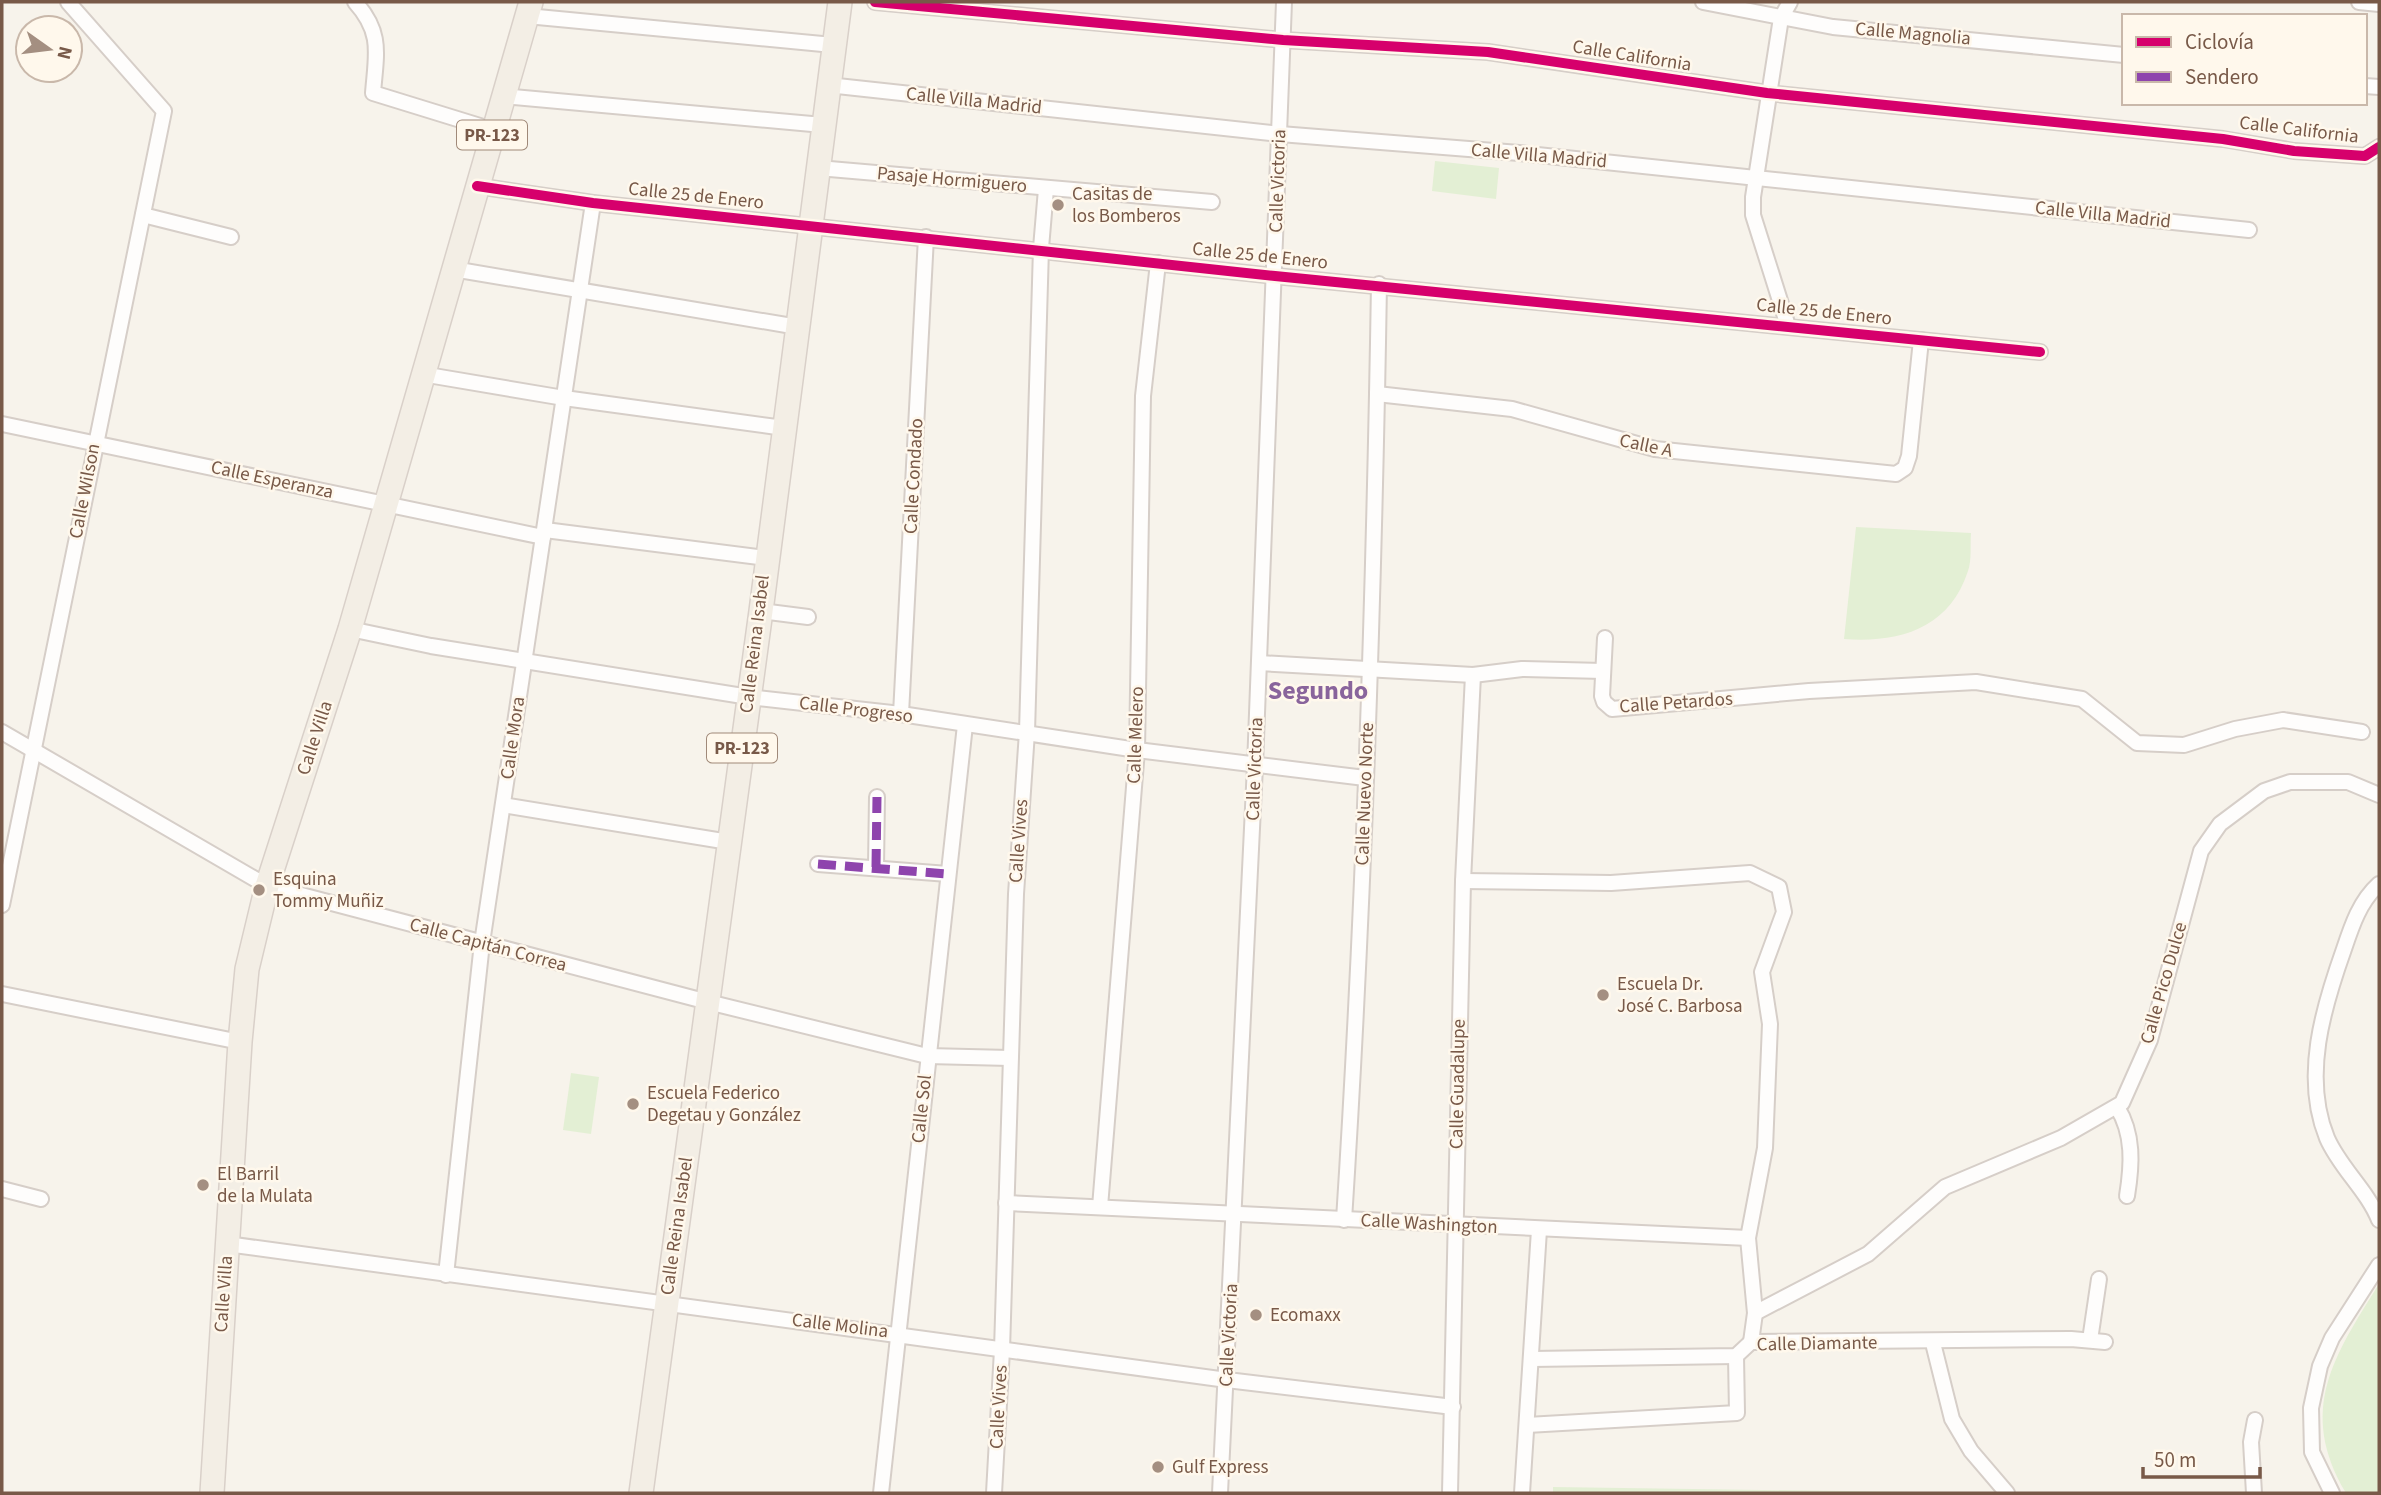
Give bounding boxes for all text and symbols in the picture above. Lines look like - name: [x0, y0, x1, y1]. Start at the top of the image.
- north arrow: [14, 14, 84, 84]
- legend: [2122, 14, 2367, 105]
- street label: Calle Magnolia: [1854, 15, 1972, 53]
- text: Ciclovía: [2185, 27, 2254, 57]
- street label: Calle California: [1571, 33, 1693, 79]
- text: N: [49, 43, 79, 62]
- text: Sendero: [2185, 62, 2259, 92]
- street label: Calle Villa Madrid: [905, 80, 1043, 122]
- street label: Calle California: [2238, 109, 2360, 151]
- road number: PR-123: [457, 120, 527, 150]
- street label: Calle Victoria: [1263, 129, 1293, 233]
- street label: Calle Villa Madrid: [1470, 137, 1608, 175]
- street label: Pasaje Hormiguero: [876, 160, 1028, 200]
- street label: Calle 25 de Enero: [627, 175, 765, 217]
- place label: Casitas de los Bomberos: [1072, 181, 1181, 230]
- street label: Calle Villa Madrid: [2034, 194, 2172, 236]
- marker: Casitas de los Bomberos: [1050, 197, 1066, 213]
- street label: Calle 25 de Enero: [1191, 235, 1329, 277]
- street label: Calle 25 de Enero: [1755, 291, 1893, 333]
- street label: Calle Condado: [897, 417, 931, 535]
- street label: Calle A: [1617, 427, 1676, 465]
- street label: Calle Wilson: [63, 441, 107, 541]
- street label: Calle Esperanza: [208, 454, 336, 506]
- street label: Calle Reina Isabel: [733, 573, 777, 715]
- district label: Segundo: [1268, 672, 1368, 709]
- street label: Calle Melero: [1121, 686, 1151, 784]
- street label: Calle Petardos: [1618, 686, 1734, 720]
- street label: Calle Progreso: [798, 690, 914, 730]
- street label: Calle Mora: [494, 695, 532, 781]
- street label: Calle Villa: [290, 697, 340, 779]
- street label: Calle Victoria: [1240, 717, 1270, 821]
- street label: Calle Nuevo Norte: [1349, 722, 1381, 866]
- road number: PR-123: [707, 734, 777, 762]
- street label: Calle Vives: [1003, 798, 1035, 884]
- place label: Esquina Tommy Muñiz: [273, 866, 384, 915]
- marker: Esquina Tommy Muñiz: [251, 882, 267, 898]
- street label: Calle Capitán Correa: [406, 911, 570, 979]
- street label: Calle Pico Dulce: [2134, 919, 2194, 1047]
- place label: Escuela Dr. José C. Barbosa: [1617, 971, 1743, 1020]
- marker: Escuela Dr. José C. Barbosa: [1595, 987, 1611, 1003]
- street label: Calle Guadalupe: [1443, 1019, 1473, 1149]
- street label: Calle Sol: [905, 1073, 939, 1145]
- place label: Escuela Federico Degetau y González: [647, 1080, 801, 1129]
- marker: Escuela Federico Degetau y González: [625, 1096, 641, 1112]
- street label: Calle Reina Isabel: [654, 1155, 700, 1297]
- place label: El Barril de la Mulata: [217, 1161, 313, 1210]
- marker: El Barril de la Mulata: [195, 1177, 211, 1193]
- street label: Calle Washington: [1360, 1207, 1498, 1241]
- street label: Calle Villa: [208, 1255, 240, 1333]
- street label: Calle Victoria: [1213, 1283, 1245, 1387]
- place label: Ecomaxx: [1270, 1302, 1341, 1329]
- street label: Calle Molina: [790, 1307, 890, 1345]
- marker: Ecomaxx: [1248, 1307, 1264, 1323]
- street label: Calle Diamante: [1756, 1329, 1878, 1359]
- street label: Calle Vives: [983, 1364, 1015, 1450]
- scale bar: [2143, 1436, 2260, 1480]
- text: 50 m: [2154, 1445, 2196, 1475]
- place label: Gulf Express: [1172, 1454, 1268, 1481]
- marker: Gulf Express: [1150, 1459, 1166, 1475]

